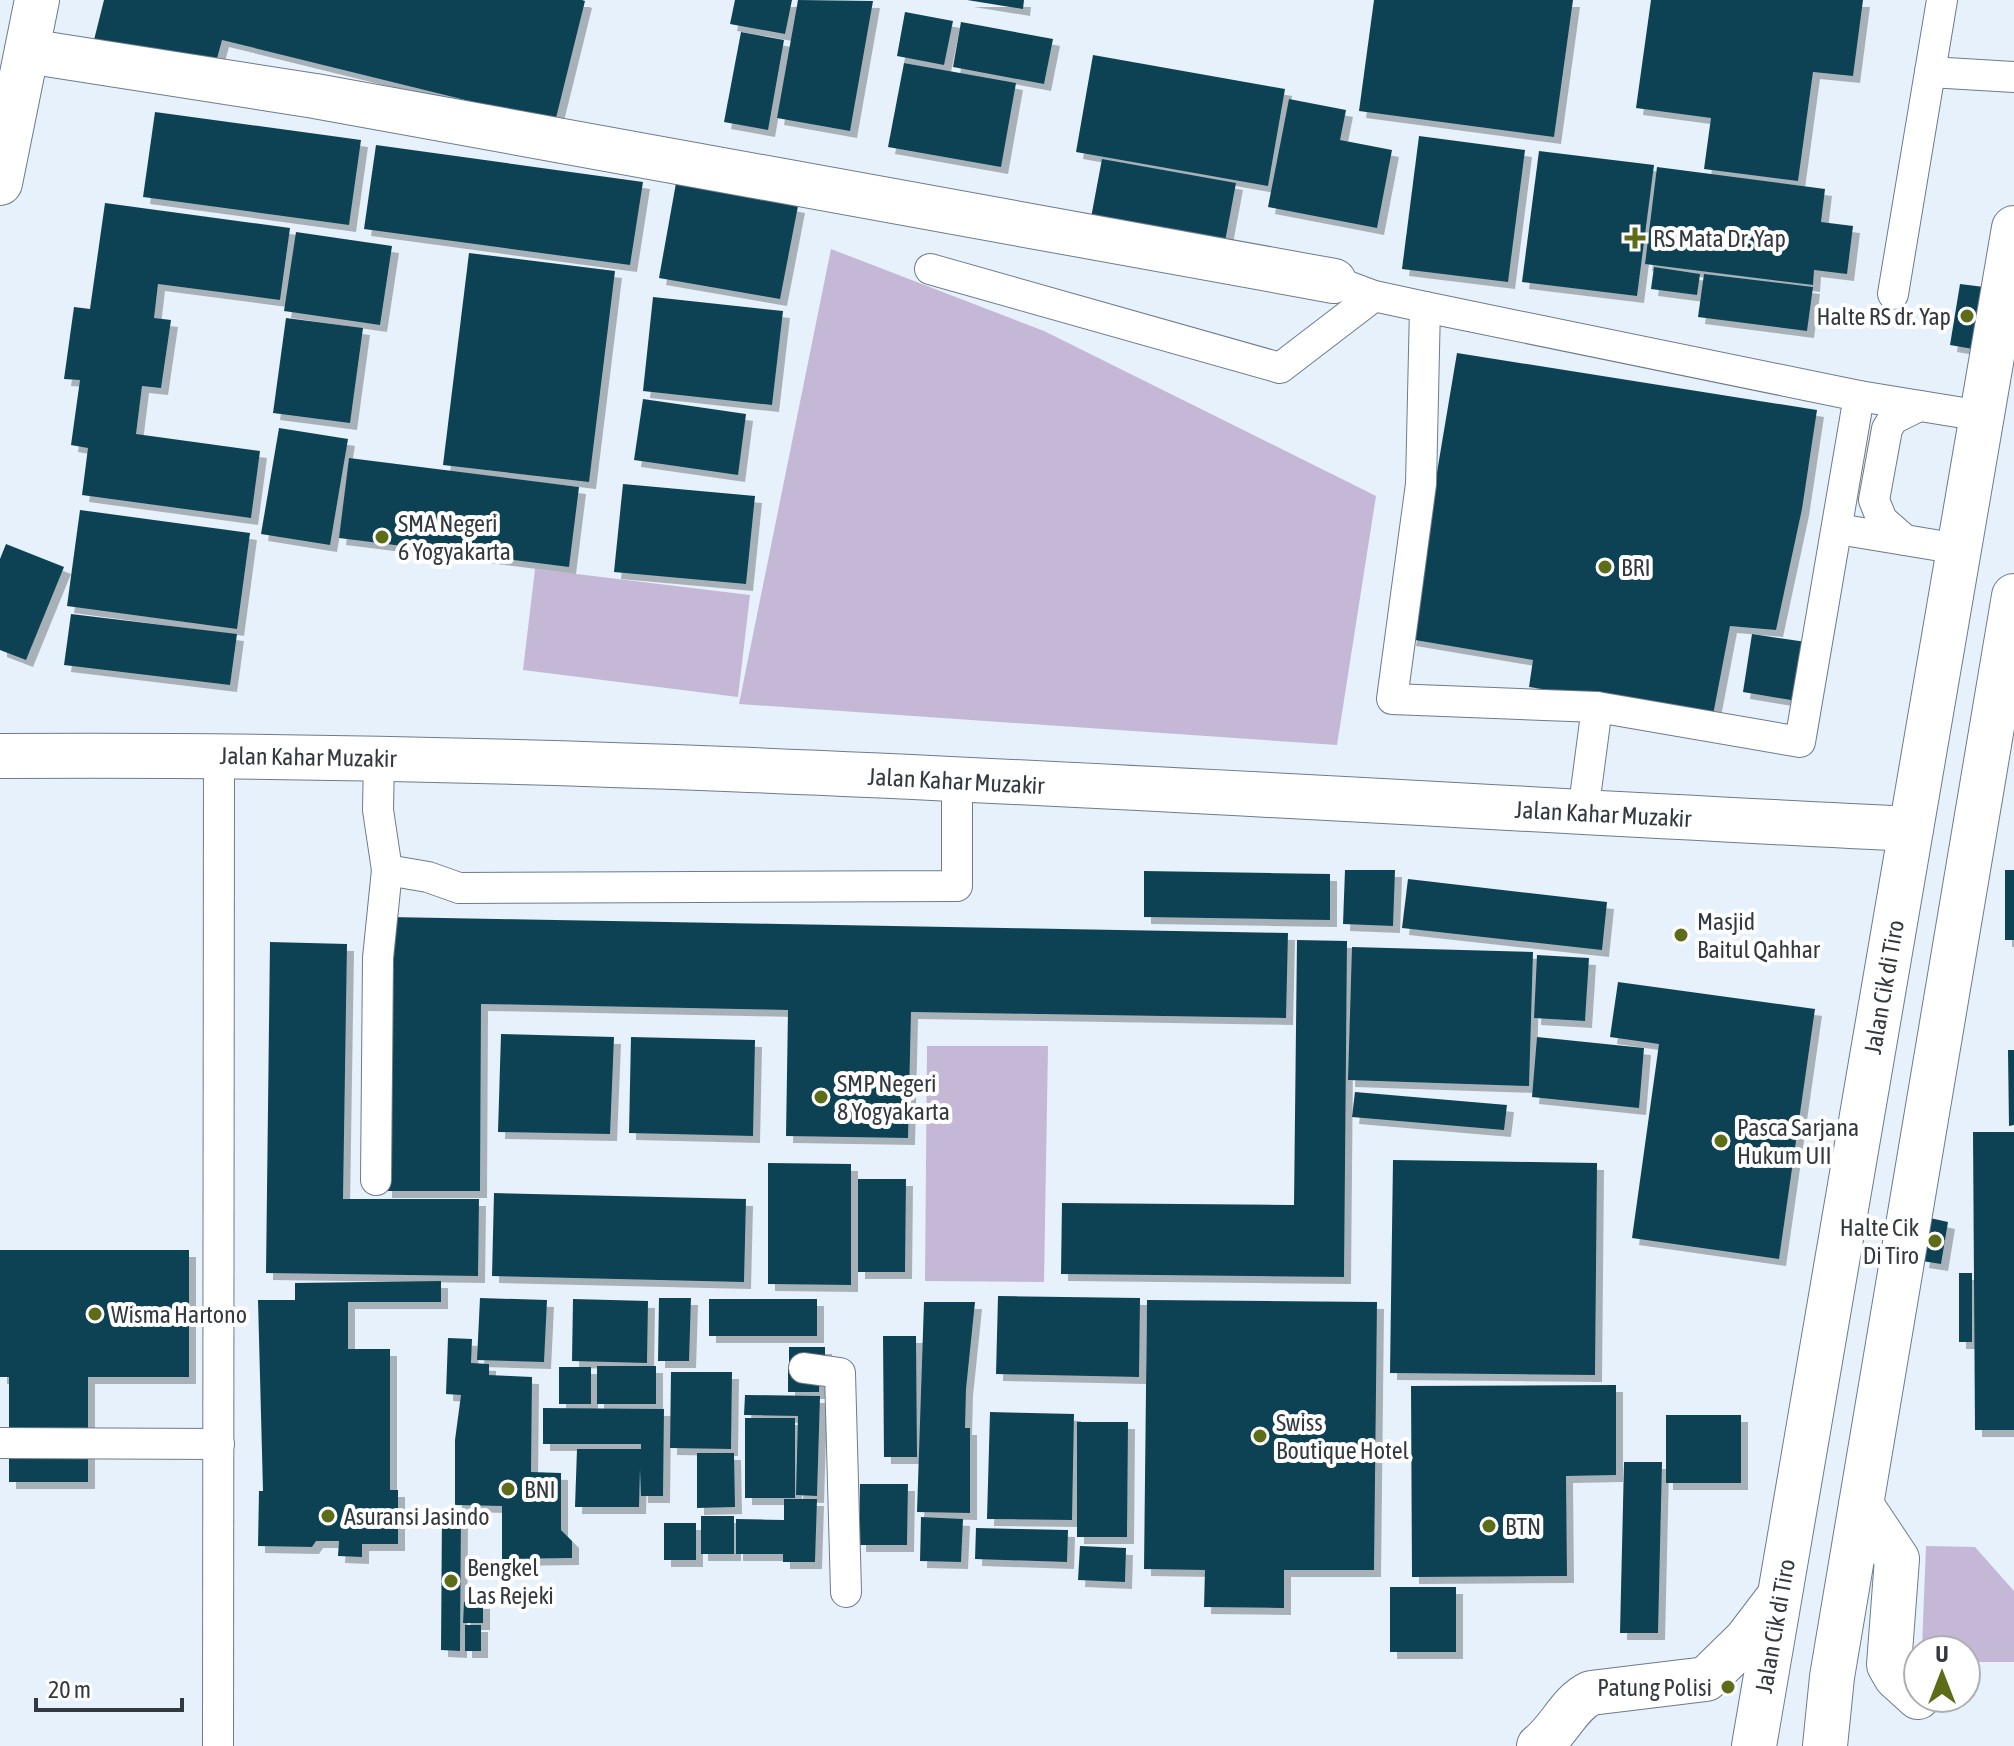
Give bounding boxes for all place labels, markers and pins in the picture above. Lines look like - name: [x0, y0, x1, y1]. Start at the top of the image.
- place label: RS Mata Dr. Yap: [1653, 225, 1786, 252]
- marker: RS Mata Dr. Yap: [1624, 227, 1646, 249]
- place label: Halte RS dr. Yap: [1816, 303, 1951, 330]
- marker: Halte RS dr. Yap: [1958, 307, 1976, 325]
- place label: SMA Negeri 6 Yogyakarta: [398, 510, 511, 565]
- marker: SMA Negeri 6 Yogyakarta: [373, 528, 391, 546]
- place label: BRI: [1621, 554, 1651, 581]
- marker: BRI: [1596, 558, 1614, 576]
- place label: Masjid Baitul Qahhar: [1697, 908, 1821, 963]
- marker: Masjid Baitul Qahhar: [1672, 926, 1690, 944]
- place label: SMP Negeri 8 Yogyakarta: [837, 1070, 950, 1125]
- marker: SMP Negeri 8 Yogyakarta: [812, 1088, 830, 1106]
- place label: Pasca Sarjana Hukum UII: [1737, 1114, 1859, 1169]
- marker: Pasca Sarjana Hukum UII: [1712, 1132, 1730, 1150]
- place label: Halte Cik Di Tiro: [1840, 1214, 1919, 1269]
- marker: Halte Cik Di Tiro: [1926, 1232, 1944, 1250]
- place label: Wisma Hartono: [111, 1301, 247, 1328]
- marker: Wisma Hartono: [86, 1305, 104, 1323]
- place label: Swiss Boutique Hotel: [1276, 1409, 1410, 1464]
- marker: Swiss Boutique Hotel: [1251, 1427, 1269, 1445]
- place label: BNI: [524, 1476, 556, 1503]
- marker: BNI: [499, 1480, 517, 1498]
- place label: Asuransi Jasindo: [344, 1503, 490, 1530]
- marker: Asuransi Jasindo: [319, 1507, 337, 1525]
- place label: BTN: [1505, 1513, 1541, 1540]
- marker: BTN: [1480, 1517, 1498, 1535]
- place label: Bengkel Las Rejeki: [467, 1554, 554, 1609]
- marker: Bengkel Las Rejeki: [442, 1572, 460, 1590]
- place label: Patung Polisi: [1597, 1674, 1712, 1701]
- marker: Patung Polisi: [1719, 1678, 1737, 1696]

